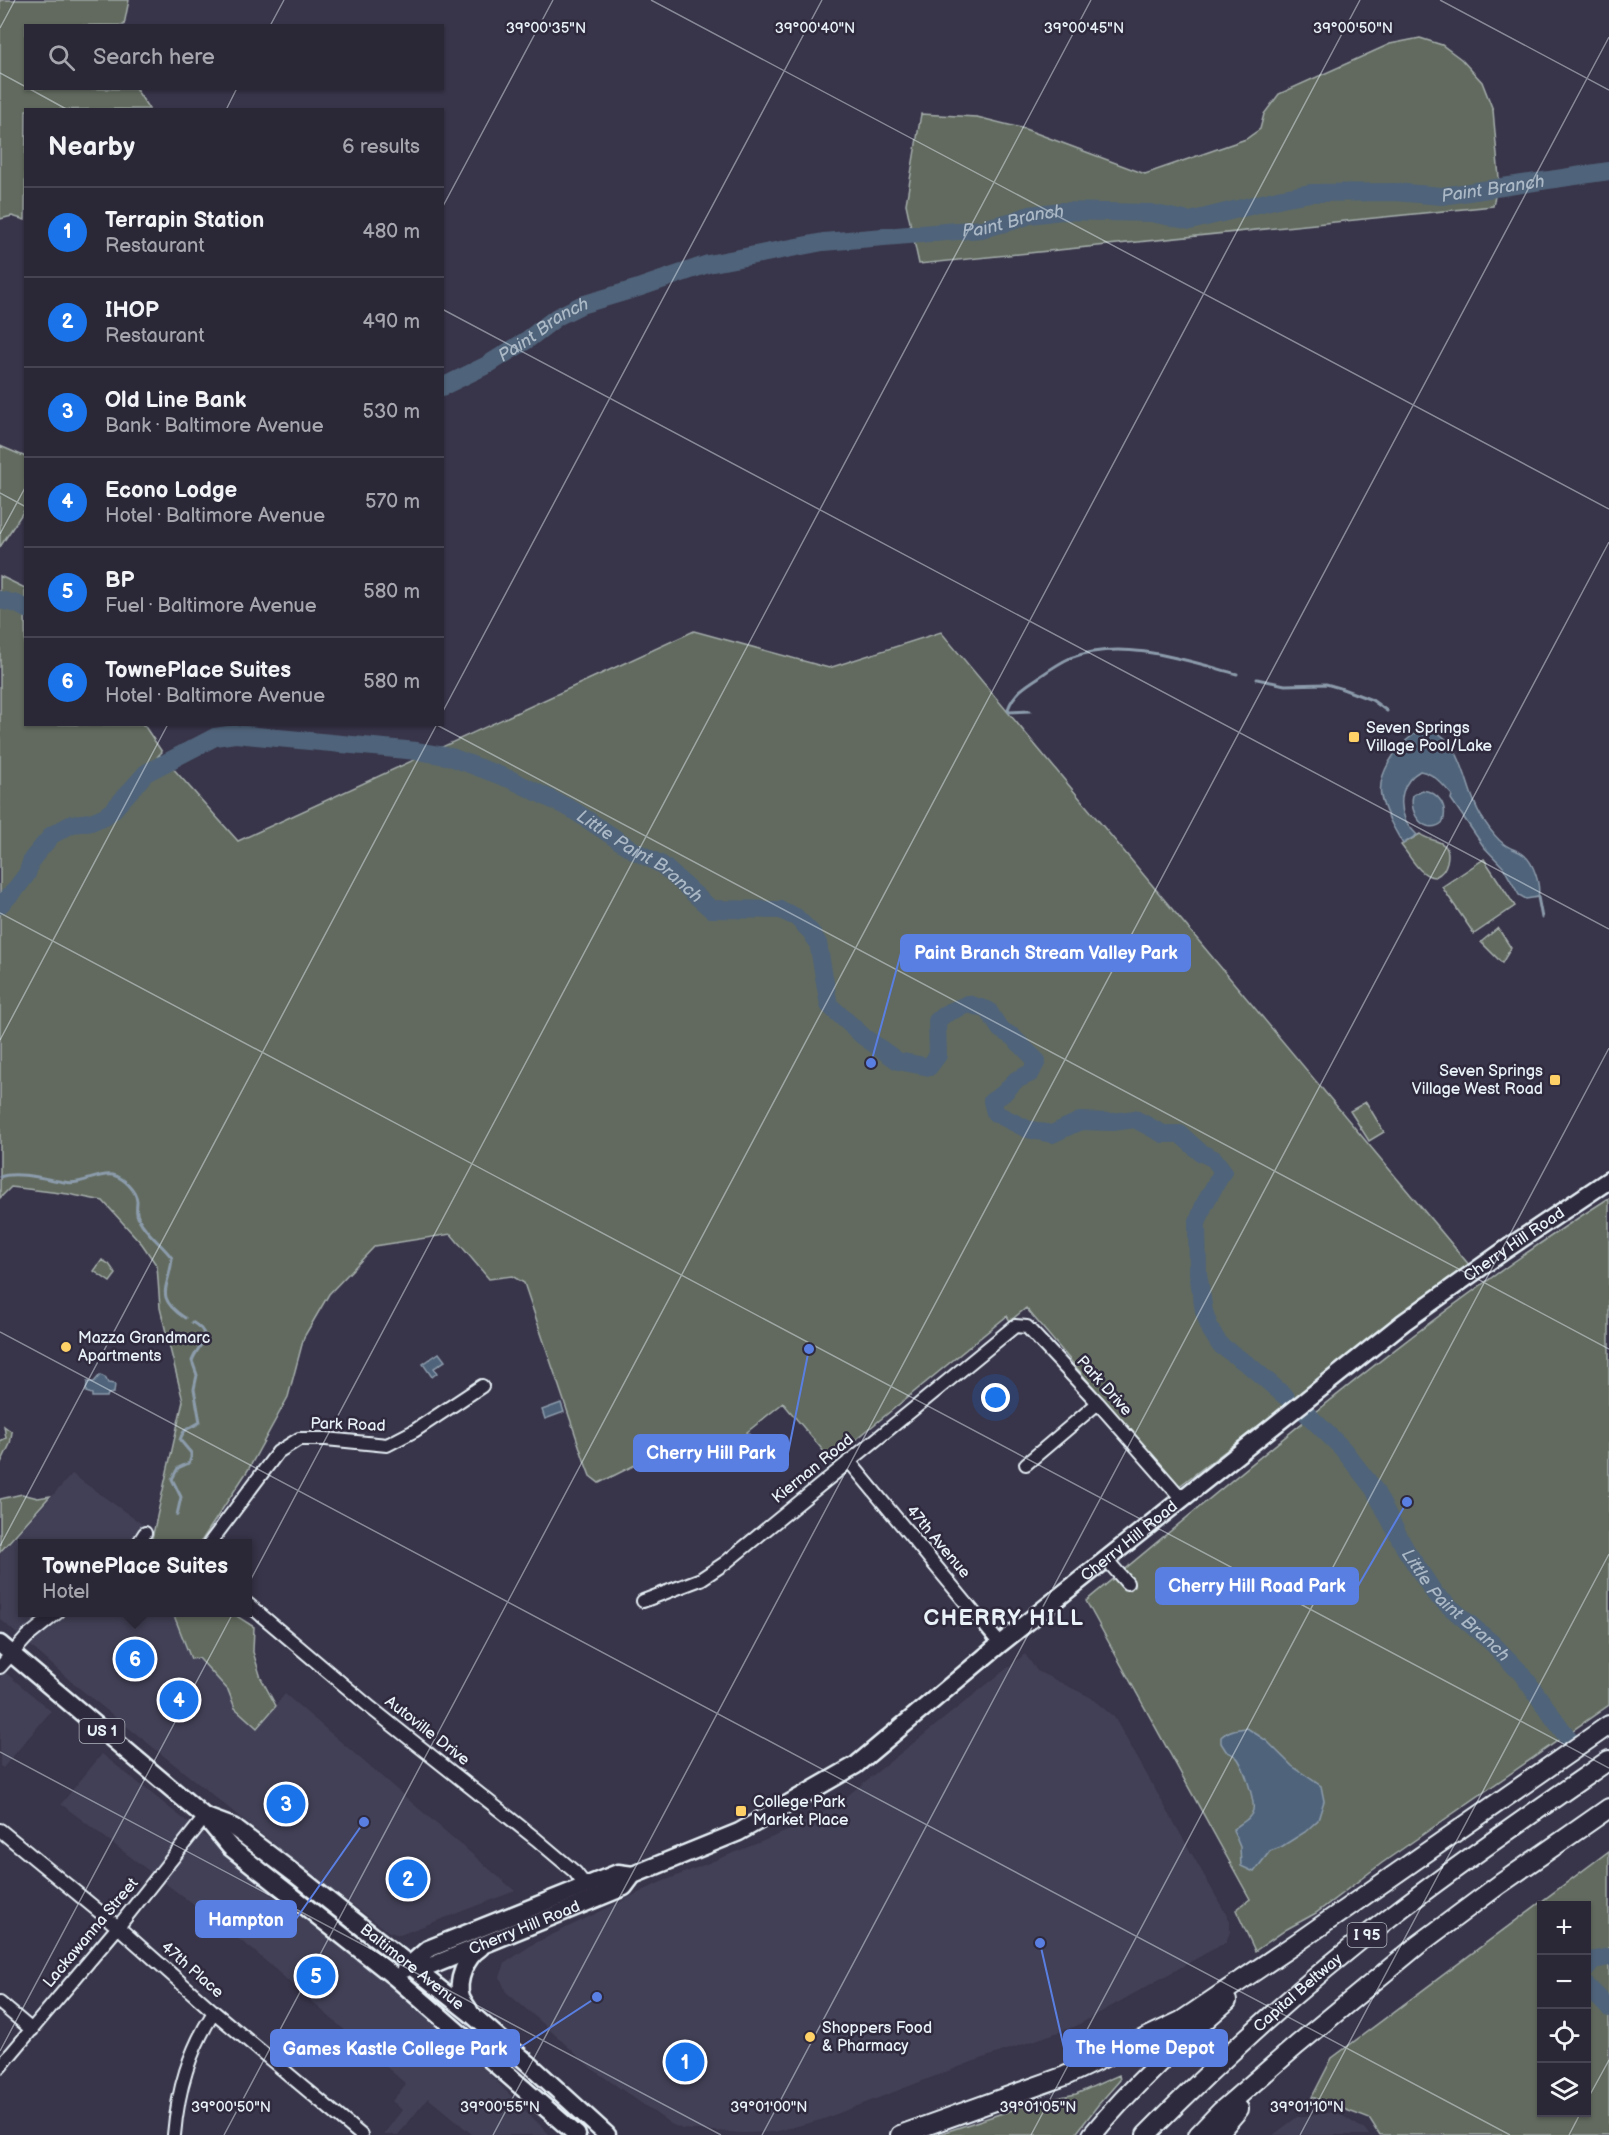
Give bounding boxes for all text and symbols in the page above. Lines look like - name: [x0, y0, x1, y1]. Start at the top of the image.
- text: 39°00'35"N: [506, 19, 586, 38]
- text: 39°00'40"N: [775, 19, 855, 38]
- text: 39°00'45"N: [1044, 19, 1124, 38]
- text: 39°00'50"N: [1313, 19, 1393, 38]
- search box: [24, 24, 444, 90]
- icon: search: [45, 41, 78, 74]
- text: Search here: [93, 44, 215, 71]
- text: Nearby: [48, 132, 135, 163]
- text: 6 results: [342, 135, 420, 159]
- water label: Paint Branch: [1440, 170, 1546, 206]
- water label: Paint Branch: [961, 200, 1065, 241]
- text: Terrapin Station: [105, 207, 264, 234]
- text: 1: [63, 220, 72, 244]
- text: 480 m: [362, 220, 420, 244]
- text: Restaurant: [105, 234, 205, 258]
- water label: Paint Branch: [494, 293, 591, 366]
- text: IHOP: [105, 297, 159, 324]
- text: 2: [62, 310, 73, 334]
- text: 490 m: [363, 310, 420, 334]
- text: Restaurant: [105, 324, 205, 348]
- text: Old Line Bank: [105, 387, 246, 414]
- text: 3: [62, 400, 73, 424]
- text: 530 m: [363, 400, 420, 424]
- text: Bank · Baltimore Avenue: [105, 414, 324, 438]
- text: Econo Lodge: [105, 477, 237, 504]
- text: 4: [62, 490, 73, 514]
- text: 570 m: [365, 490, 420, 514]
- text: Hotel · Baltimore Avenue: [105, 504, 325, 528]
- text: BP: [105, 567, 134, 594]
- text: 5: [62, 580, 73, 604]
- text: 580 m: [363, 580, 420, 604]
- text: Fuel · Baltimore Avenue: [105, 594, 317, 618]
- text: TownePlace Suites: [105, 657, 291, 684]
- text: 6: [61, 670, 74, 694]
- text: 580 m: [363, 670, 420, 694]
- text: Hotel · Baltimore Avenue: [105, 684, 325, 708]
- place label: Seven Springs Village Pool/Lake: [1366, 719, 1493, 756]
- marker: Seven Springs Village Pool/Lake: [1347, 730, 1361, 744]
- water label: Little Paint Branch: [573, 805, 707, 907]
- callout: Paint Branch Stream Valley Park: [901, 935, 1190, 971]
- text: Paint Branch Stream Valley Park: [914, 943, 1178, 964]
- place label: Seven Springs Village West Road: [1412, 1062, 1543, 1099]
- marker: Seven Springs Village West Road: [1548, 1073, 1562, 1087]
- street label: Cherry Hill Road: [1460, 1203, 1568, 1286]
- place label: Mazza Grandmarc Apartments: [78, 1329, 210, 1366]
- marker: Mazza Grandmarc Apartments: [59, 1340, 73, 1354]
- street label: Park Drive: [1072, 1352, 1136, 1420]
- your location: [981, 1383, 1010, 1412]
- street label: Park Road: [310, 1414, 386, 1436]
- street label: Kiernan Road: [768, 1430, 858, 1508]
- callout: Cherry Hill Park: [634, 1435, 788, 1471]
- text: Cherry Hill Park: [646, 1443, 776, 1464]
- street label: Cherry Hill Road: [1077, 1497, 1181, 1585]
- street label: 47th Avenue: [902, 1502, 974, 1583]
- popup: [18, 1539, 252, 1617]
- water label: Little Paint Branch: [1398, 1545, 1515, 1666]
- text: TownePlace Suites: [42, 1553, 228, 1580]
- callout: Cherry Hill Road Park: [1156, 1568, 1358, 1604]
- text: Cherry Hill Road Park: [1168, 1576, 1346, 1597]
- text: Hotel: [42, 1580, 90, 1604]
- district label: CHERRY HILL: [924, 1605, 1084, 1632]
- pin: 6: [116, 1636, 154, 1682]
- pin: 4: [160, 1678, 198, 1722]
- street label: Autoville Drive: [381, 1692, 473, 1770]
- road number: US 1: [80, 1719, 124, 1743]
- pin: 3: [266, 1782, 306, 1826]
- place label: College Park Market Place: [753, 1793, 849, 1830]
- marker: College Park Market Place: [734, 1804, 748, 1818]
- pin: 2: [388, 1856, 428, 1902]
- street label: Lackawanna Street: [39, 1874, 143, 1992]
- street label: Cherry Hill Road: [466, 1897, 583, 1959]
- callout: Hampton: [196, 1901, 296, 1937]
- map controls: [1537, 1901, 1591, 2117]
- button: +: [1537, 1901, 1591, 1955]
- text: Hampton: [208, 1910, 284, 1931]
- street label: Baltimore Avenue: [356, 1920, 468, 2014]
- road number: I 95: [1348, 1923, 1386, 1947]
- street label: 47th Place: [157, 1938, 227, 2003]
- street label: Capital Beltway: [1250, 1949, 1346, 2036]
- pin: 5: [296, 1954, 336, 1998]
- button: −: [1537, 1955, 1591, 2009]
- button: locate: [1537, 2009, 1591, 2063]
- place label: Shoppers Food & Pharmacy: [822, 2019, 932, 2056]
- callout: Games Kastle College Park: [271, 2030, 519, 2066]
- marker: Shoppers Food & Pharmacy: [803, 2030, 817, 2044]
- callout: The Home Depot: [1064, 2030, 1227, 2066]
- text: The Home Depot: [1076, 2038, 1214, 2059]
- text: Games Kastle College Park: [283, 2039, 508, 2060]
- pin: 1: [666, 2040, 704, 2084]
- button: layers: [1537, 2063, 1591, 2117]
- text: 39°00'50"N: [191, 2098, 271, 2117]
- text: 39°00'55"N: [460, 2098, 540, 2117]
- text: 39°01'00"N: [730, 2098, 808, 2117]
- text: 39°01'05"N: [999, 2098, 1077, 2117]
- text: 39°01'10"N: [1270, 2098, 1344, 2117]

